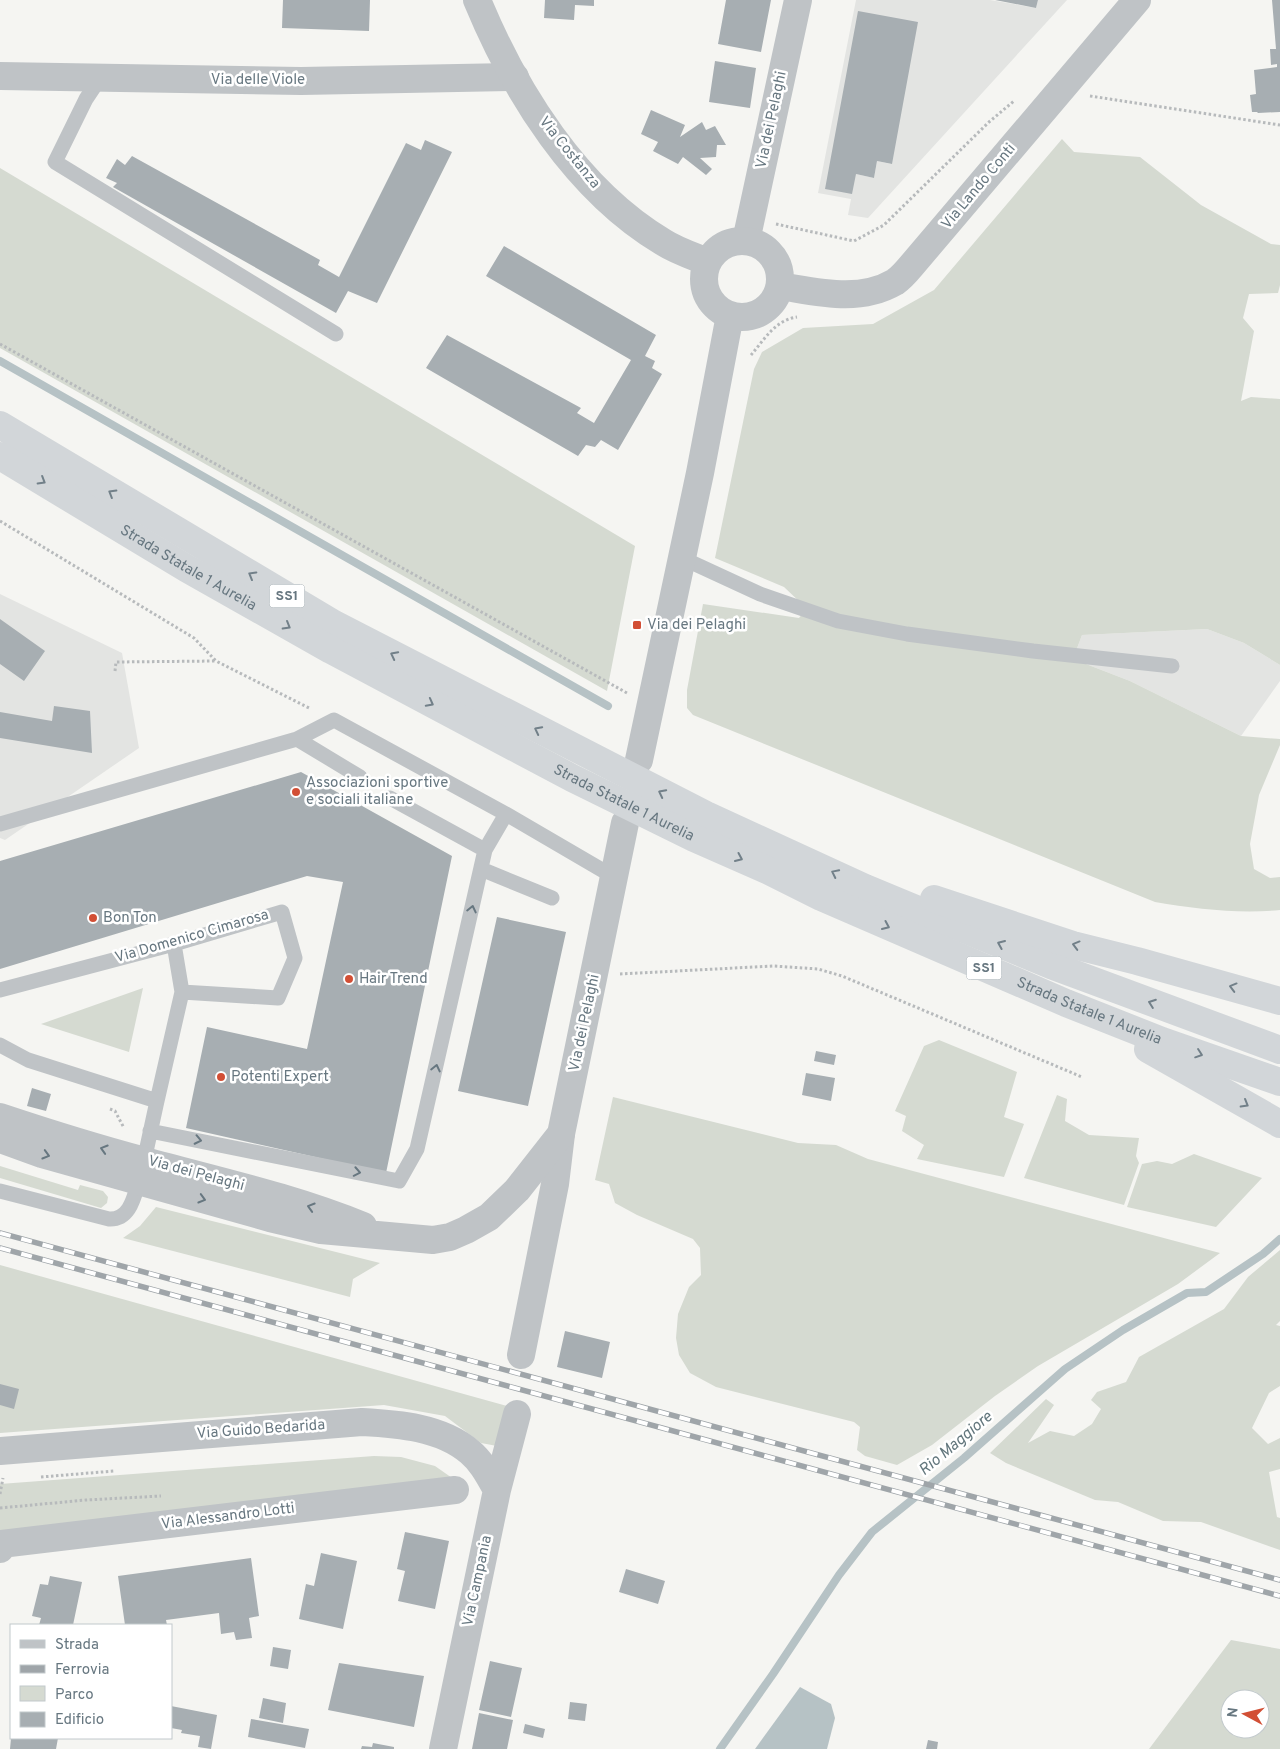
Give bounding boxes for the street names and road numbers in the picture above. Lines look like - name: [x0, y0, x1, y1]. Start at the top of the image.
- street label: Via dei Pelaghi: [752, 70, 792, 170]
- street label: Via delle Viole: [211, 71, 305, 90]
- street label: Via Costanza: [534, 113, 604, 193]
- street label: Via Lando Conti: [938, 140, 1020, 234]
- street label: Strada Statale 1 Aurelia: [116, 521, 260, 615]
- road number: SS1: [270, 584, 304, 608]
- street label: Strada Statale 1 Aurelia: [550, 760, 697, 846]
- street label: Via Domenico Cimarosa: [113, 906, 271, 968]
- road number: SS1: [966, 956, 1002, 980]
- street label: Via dei Pelaghi: [565, 973, 605, 1073]
- street label: Strada Statale 1 Aurelia: [1014, 973, 1164, 1049]
- street label: Via dei Pelaghi: [146, 1152, 246, 1196]
- street label: Via Guido Bedarida: [196, 1416, 326, 1444]
- street label: Via Alessandro Lotti: [160, 1499, 296, 1535]
- street label: Via Campania: [459, 1534, 497, 1628]

